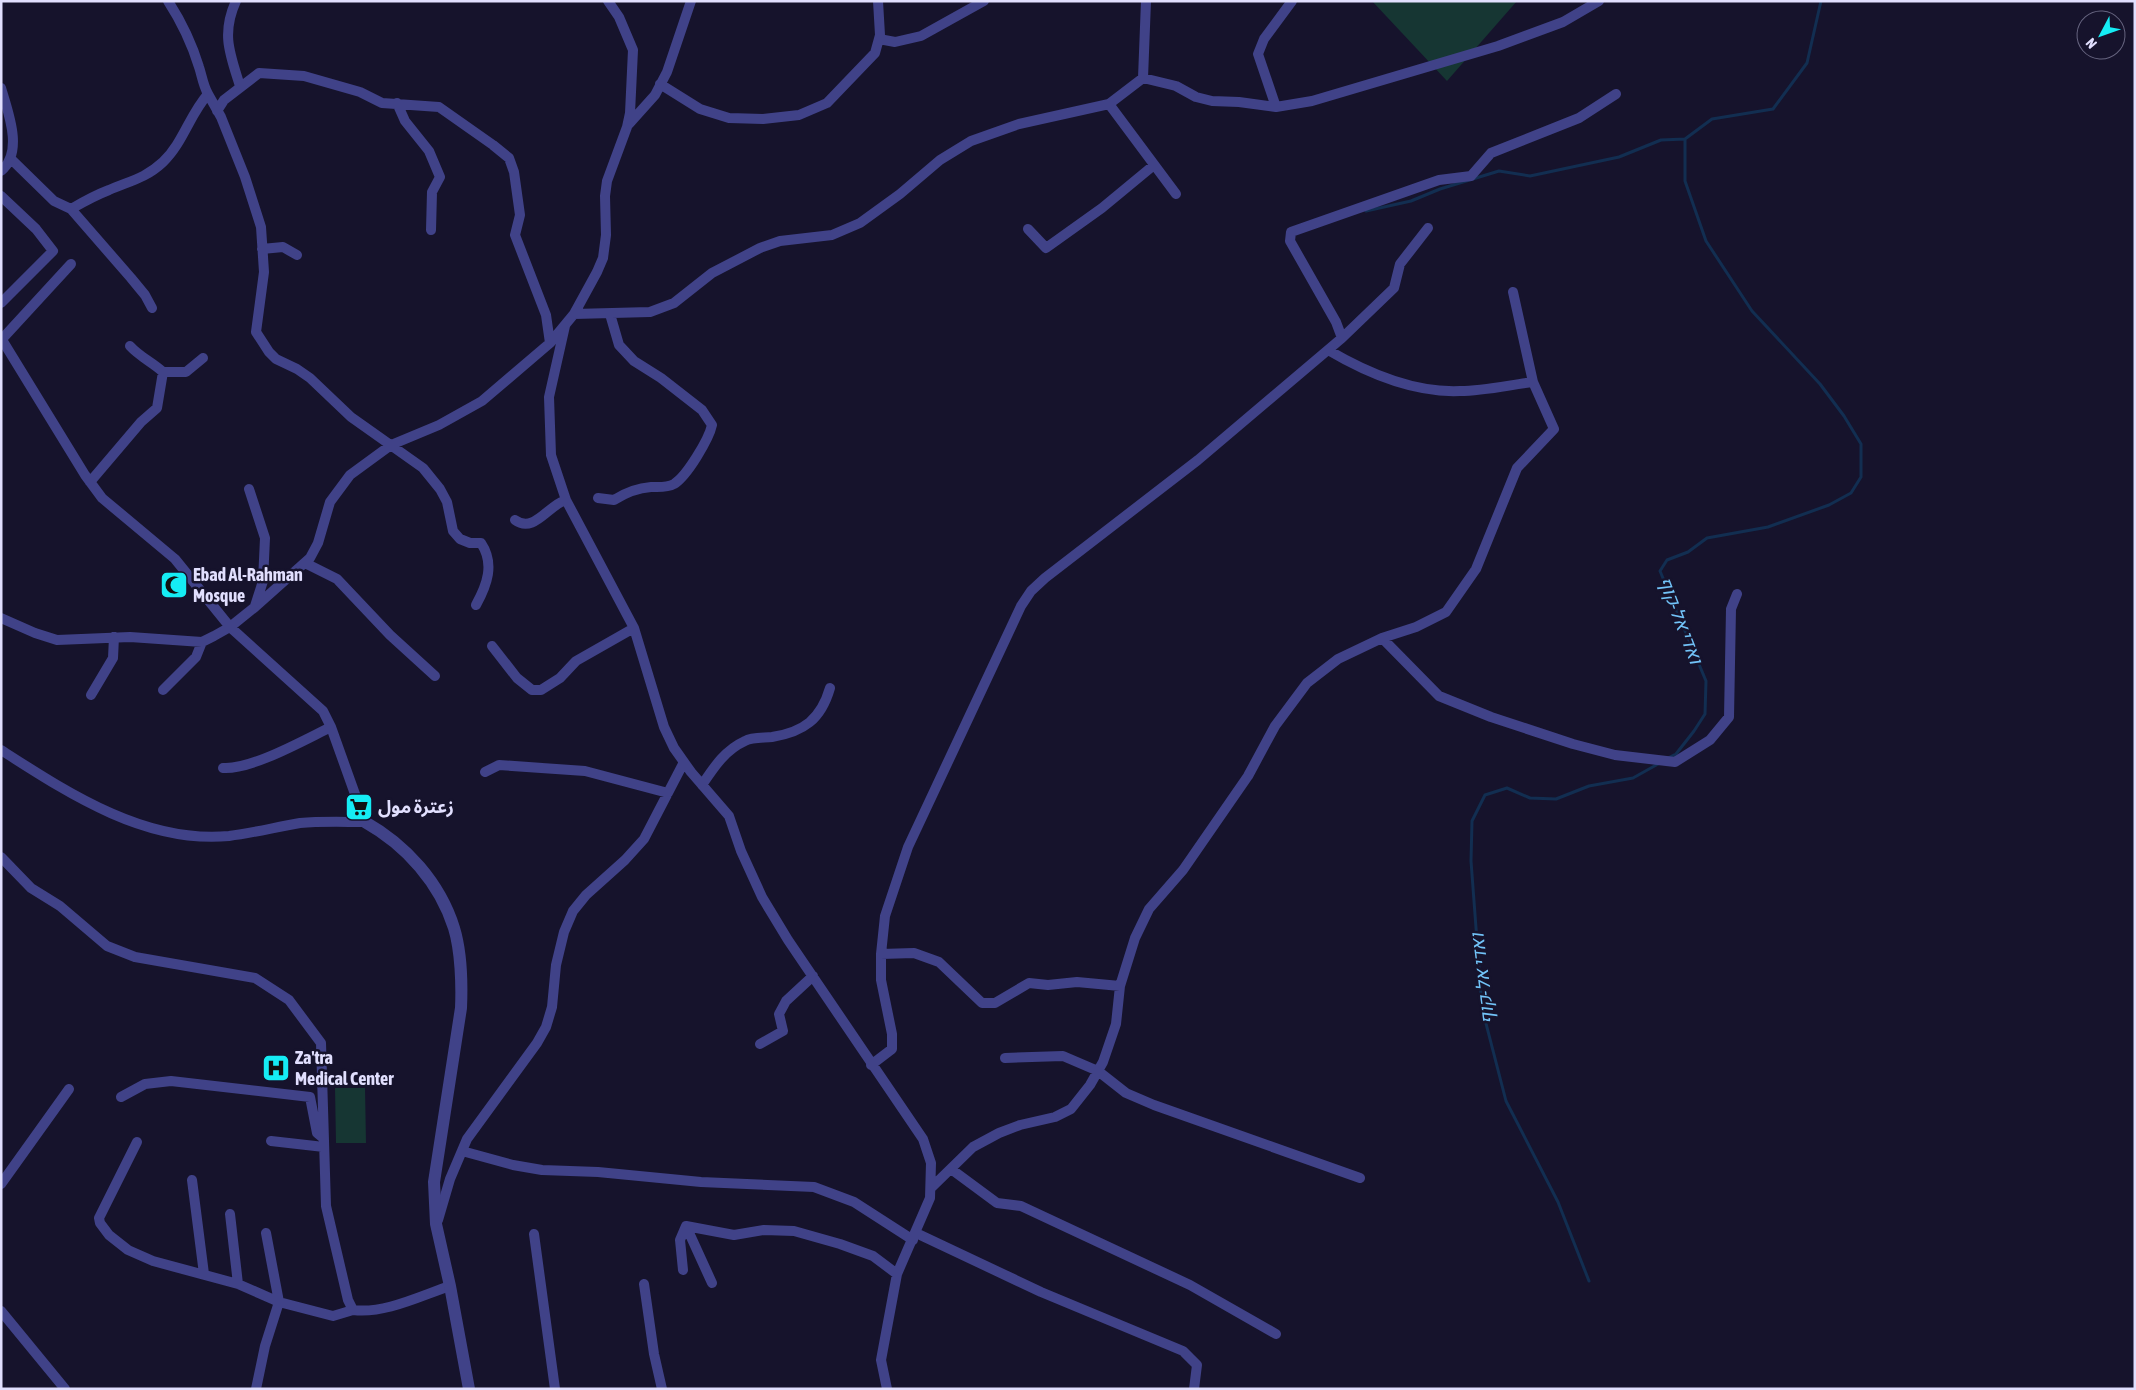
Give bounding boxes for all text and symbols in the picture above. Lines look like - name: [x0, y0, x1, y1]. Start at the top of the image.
- north arrow: [2076, 10, 2126, 60]
- text: N: [2082, 35, 2100, 52]
- place label: Ebad Al-Rahman Mosque: [193, 564, 303, 606]
- mosque icon: Ebad Al-Rahman Mosque: [159, 570, 189, 600]
- water label: ואדי אל-קוף: [1654, 573, 1708, 668]
- supermarket icon: زعترة مول: [344, 792, 374, 822]
- place label: زعترة مول: [378, 796, 454, 818]
- water label: ואדי אל-קוף: [1465, 931, 1498, 1026]
- place label: Za'tra Medical Center: [295, 1047, 394, 1089]
- hospital icon: Za'tra Medical Center: [261, 1053, 291, 1083]

